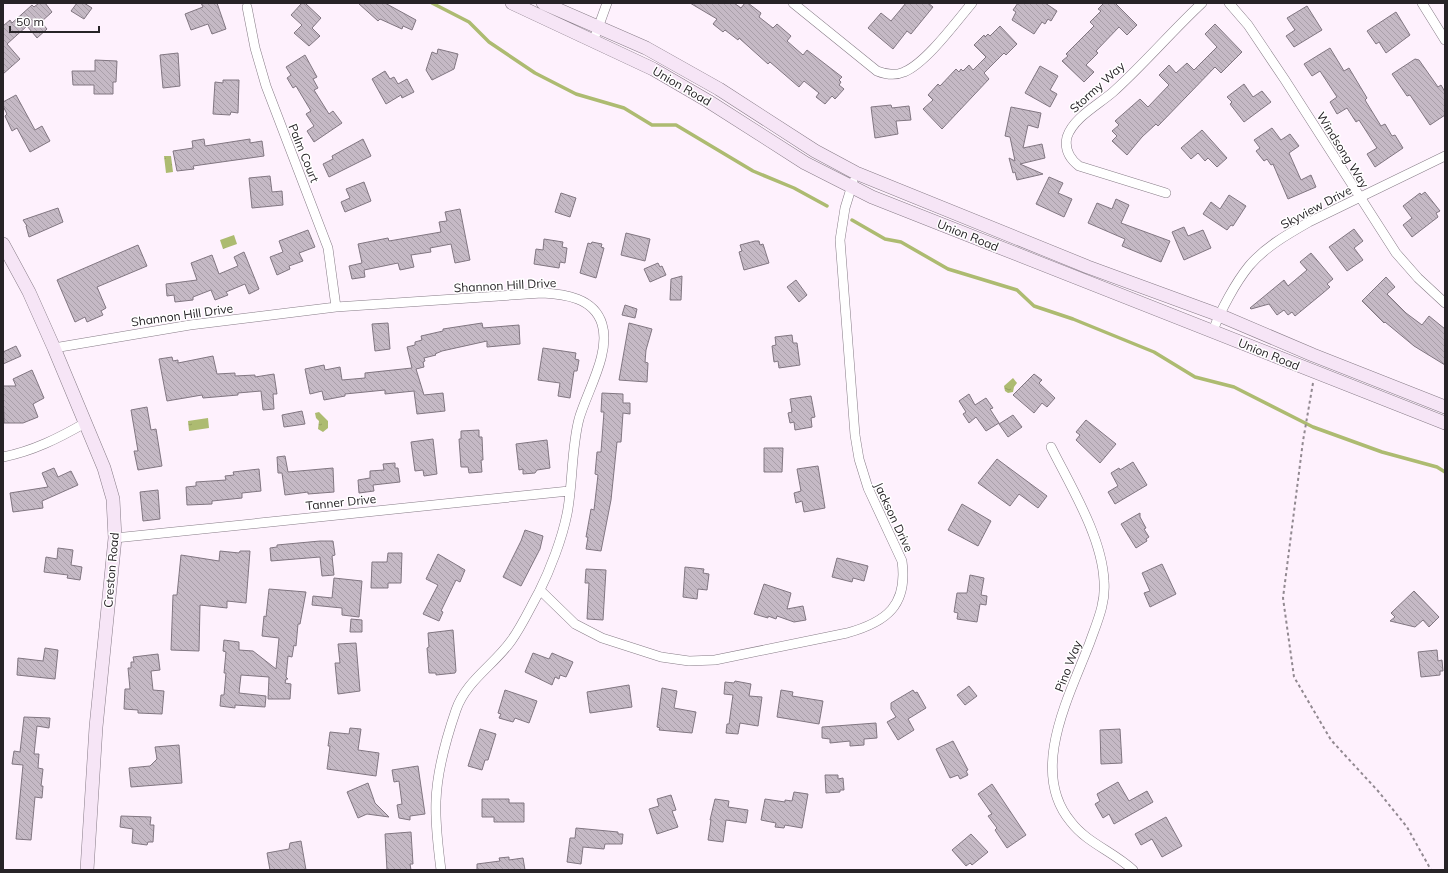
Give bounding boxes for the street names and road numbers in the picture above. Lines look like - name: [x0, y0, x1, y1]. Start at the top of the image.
- street label: Stormy Way: [1066, 58, 1128, 116]
- street label: Union Road: [650, 63, 714, 109]
- street label: Windsong Way: [1314, 109, 1373, 191]
- street label: Palm Court: [285, 122, 323, 184]
- street label: Skyview Drive: [1278, 182, 1354, 232]
- street label: Union Road: [935, 216, 1001, 254]
- street label: Shannon Hill Drive: [453, 275, 557, 295]
- street label: Shannon Hill Drive: [130, 300, 234, 330]
- street label: Union Road: [1236, 335, 1302, 373]
- street label: Jackson Drive: [871, 480, 917, 554]
- street label: Tanner Drive: [305, 491, 377, 513]
- street label: Creston Road: [100, 532, 122, 608]
- street label: Pino Way: [1051, 638, 1085, 694]

